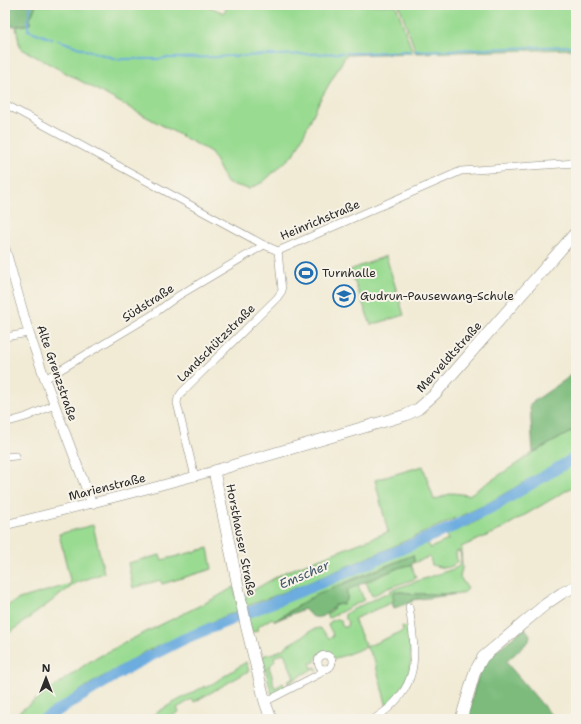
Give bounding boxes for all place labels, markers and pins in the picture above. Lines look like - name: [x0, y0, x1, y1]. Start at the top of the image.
- sports icon: Turnhalle: [293, 260, 319, 286]
- place label: Turnhalle: [322, 265, 376, 281]
- school or university icon: Gudrun-Pausewang-Schule: [331, 283, 357, 309]
- place label: Gudrun-Pausewang-Schule: [360, 288, 514, 304]

